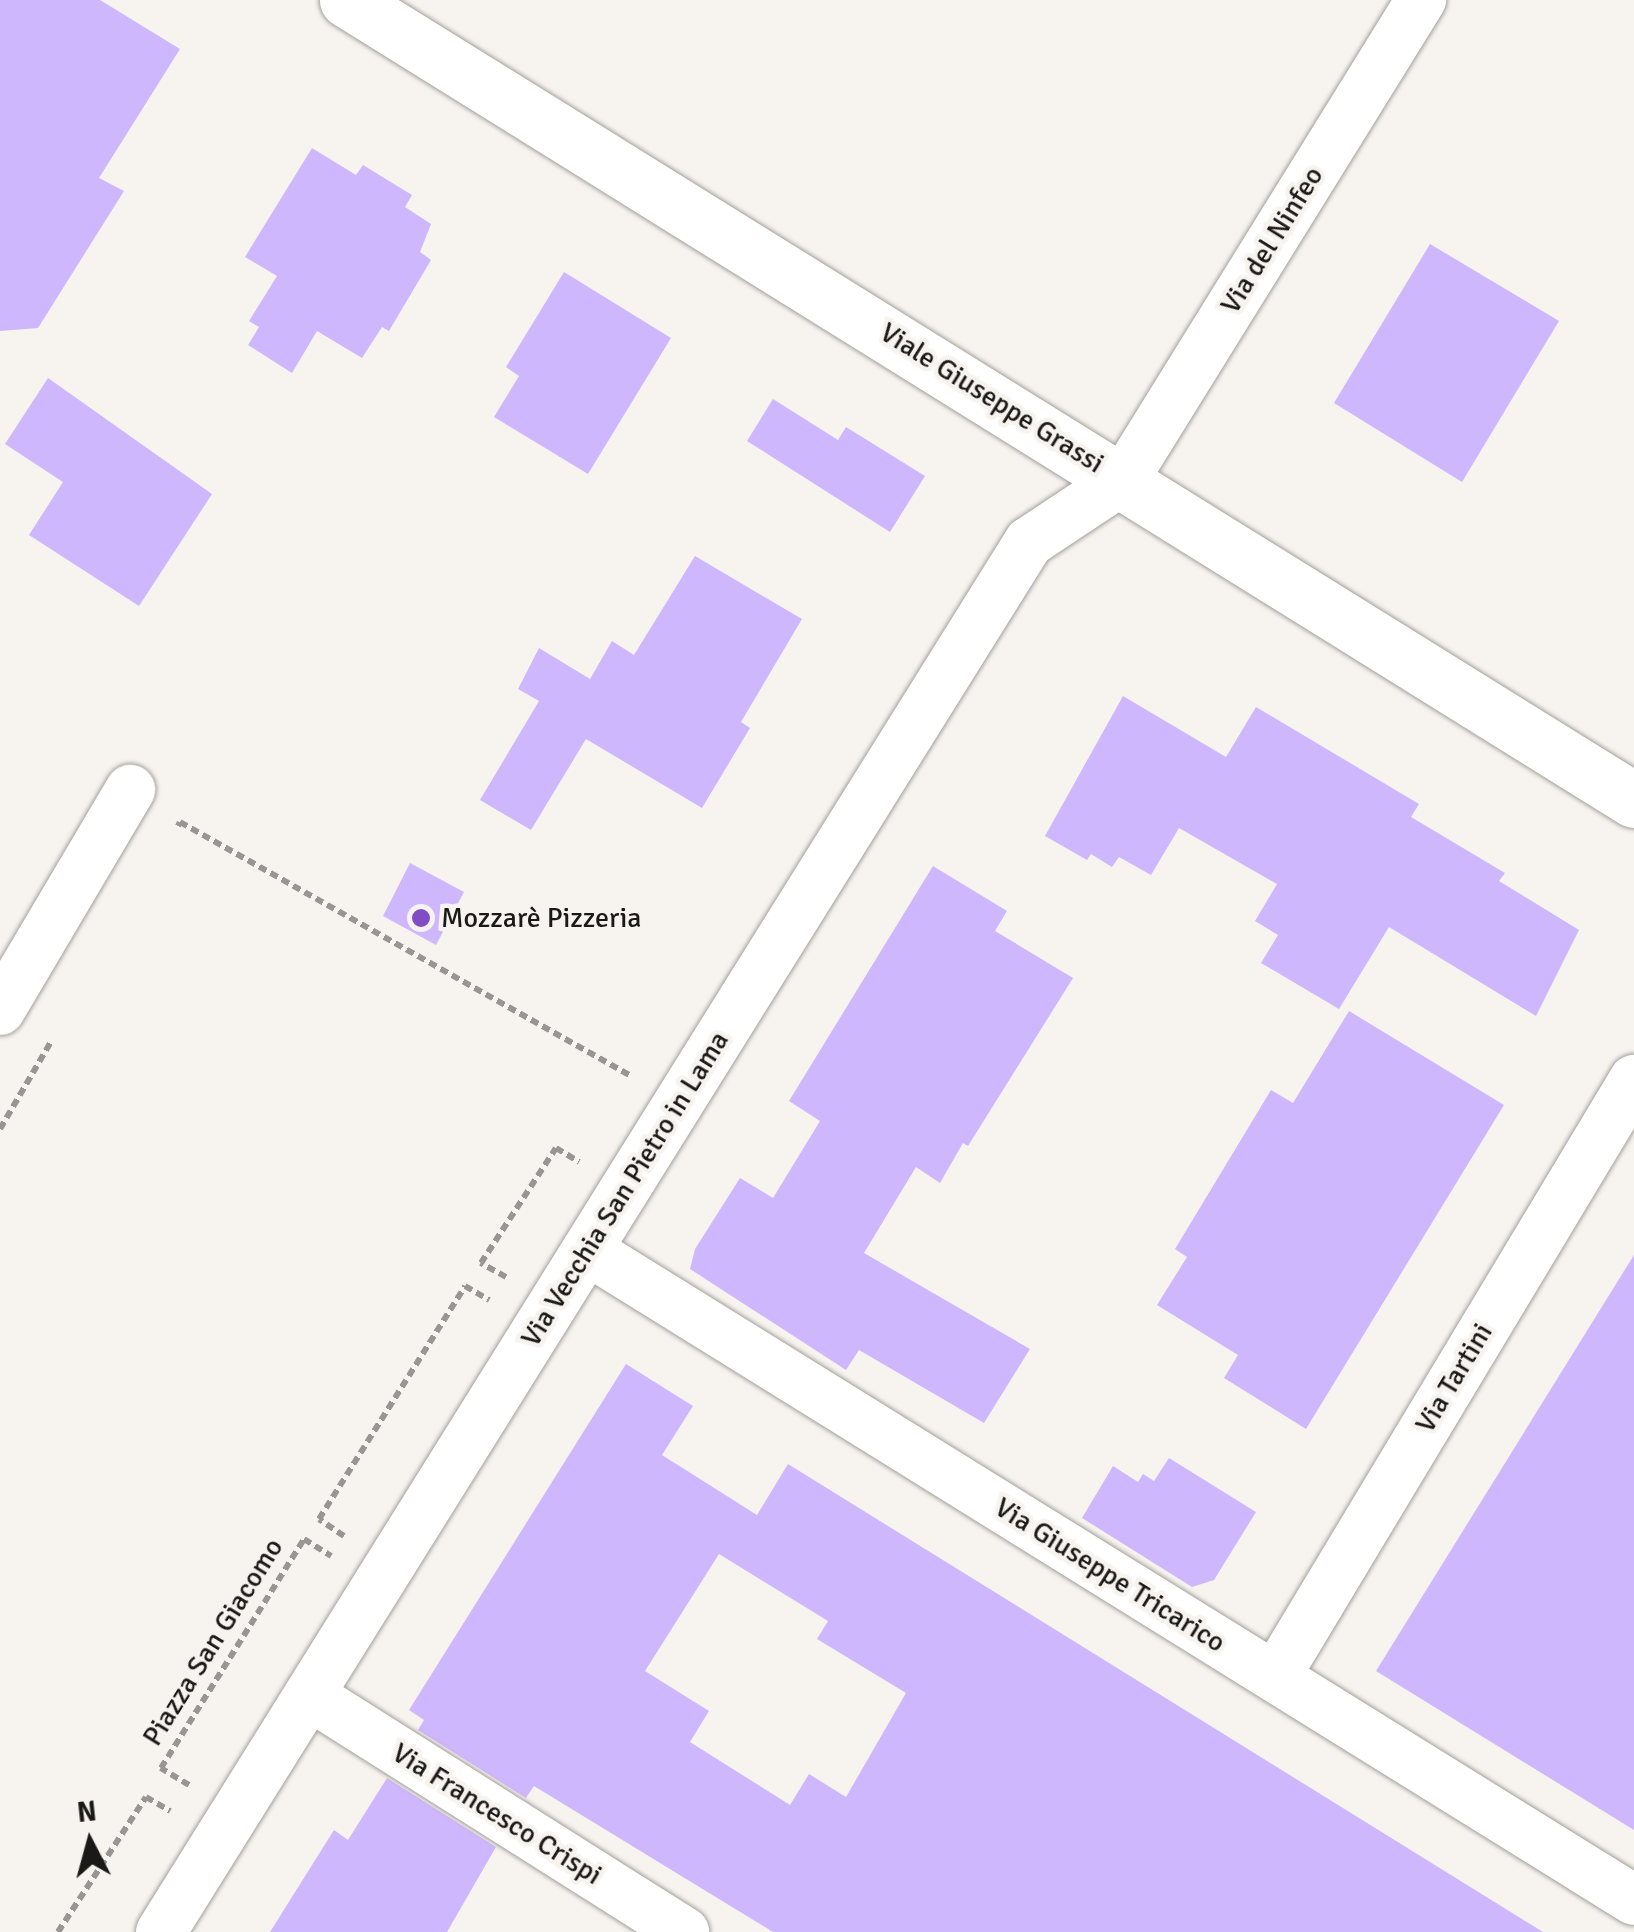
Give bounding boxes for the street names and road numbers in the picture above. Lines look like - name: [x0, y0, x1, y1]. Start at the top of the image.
- street label: Via del Ninfeo: [1214, 160, 1330, 320]
- street label: Viale Giuseppe Grassi: [874, 316, 1110, 480]
- street label: Via Vecchia San Pietro in Lama: [514, 1025, 736, 1353]
- street label: Via Tartini: [1408, 1317, 1500, 1439]
- street label: Via Giuseppe Tricarico: [989, 1490, 1231, 1660]
- street label: Piazza San Giacomo: [136, 1532, 290, 1752]
- street label: Via Francesco Crispi: [386, 1736, 608, 1892]

